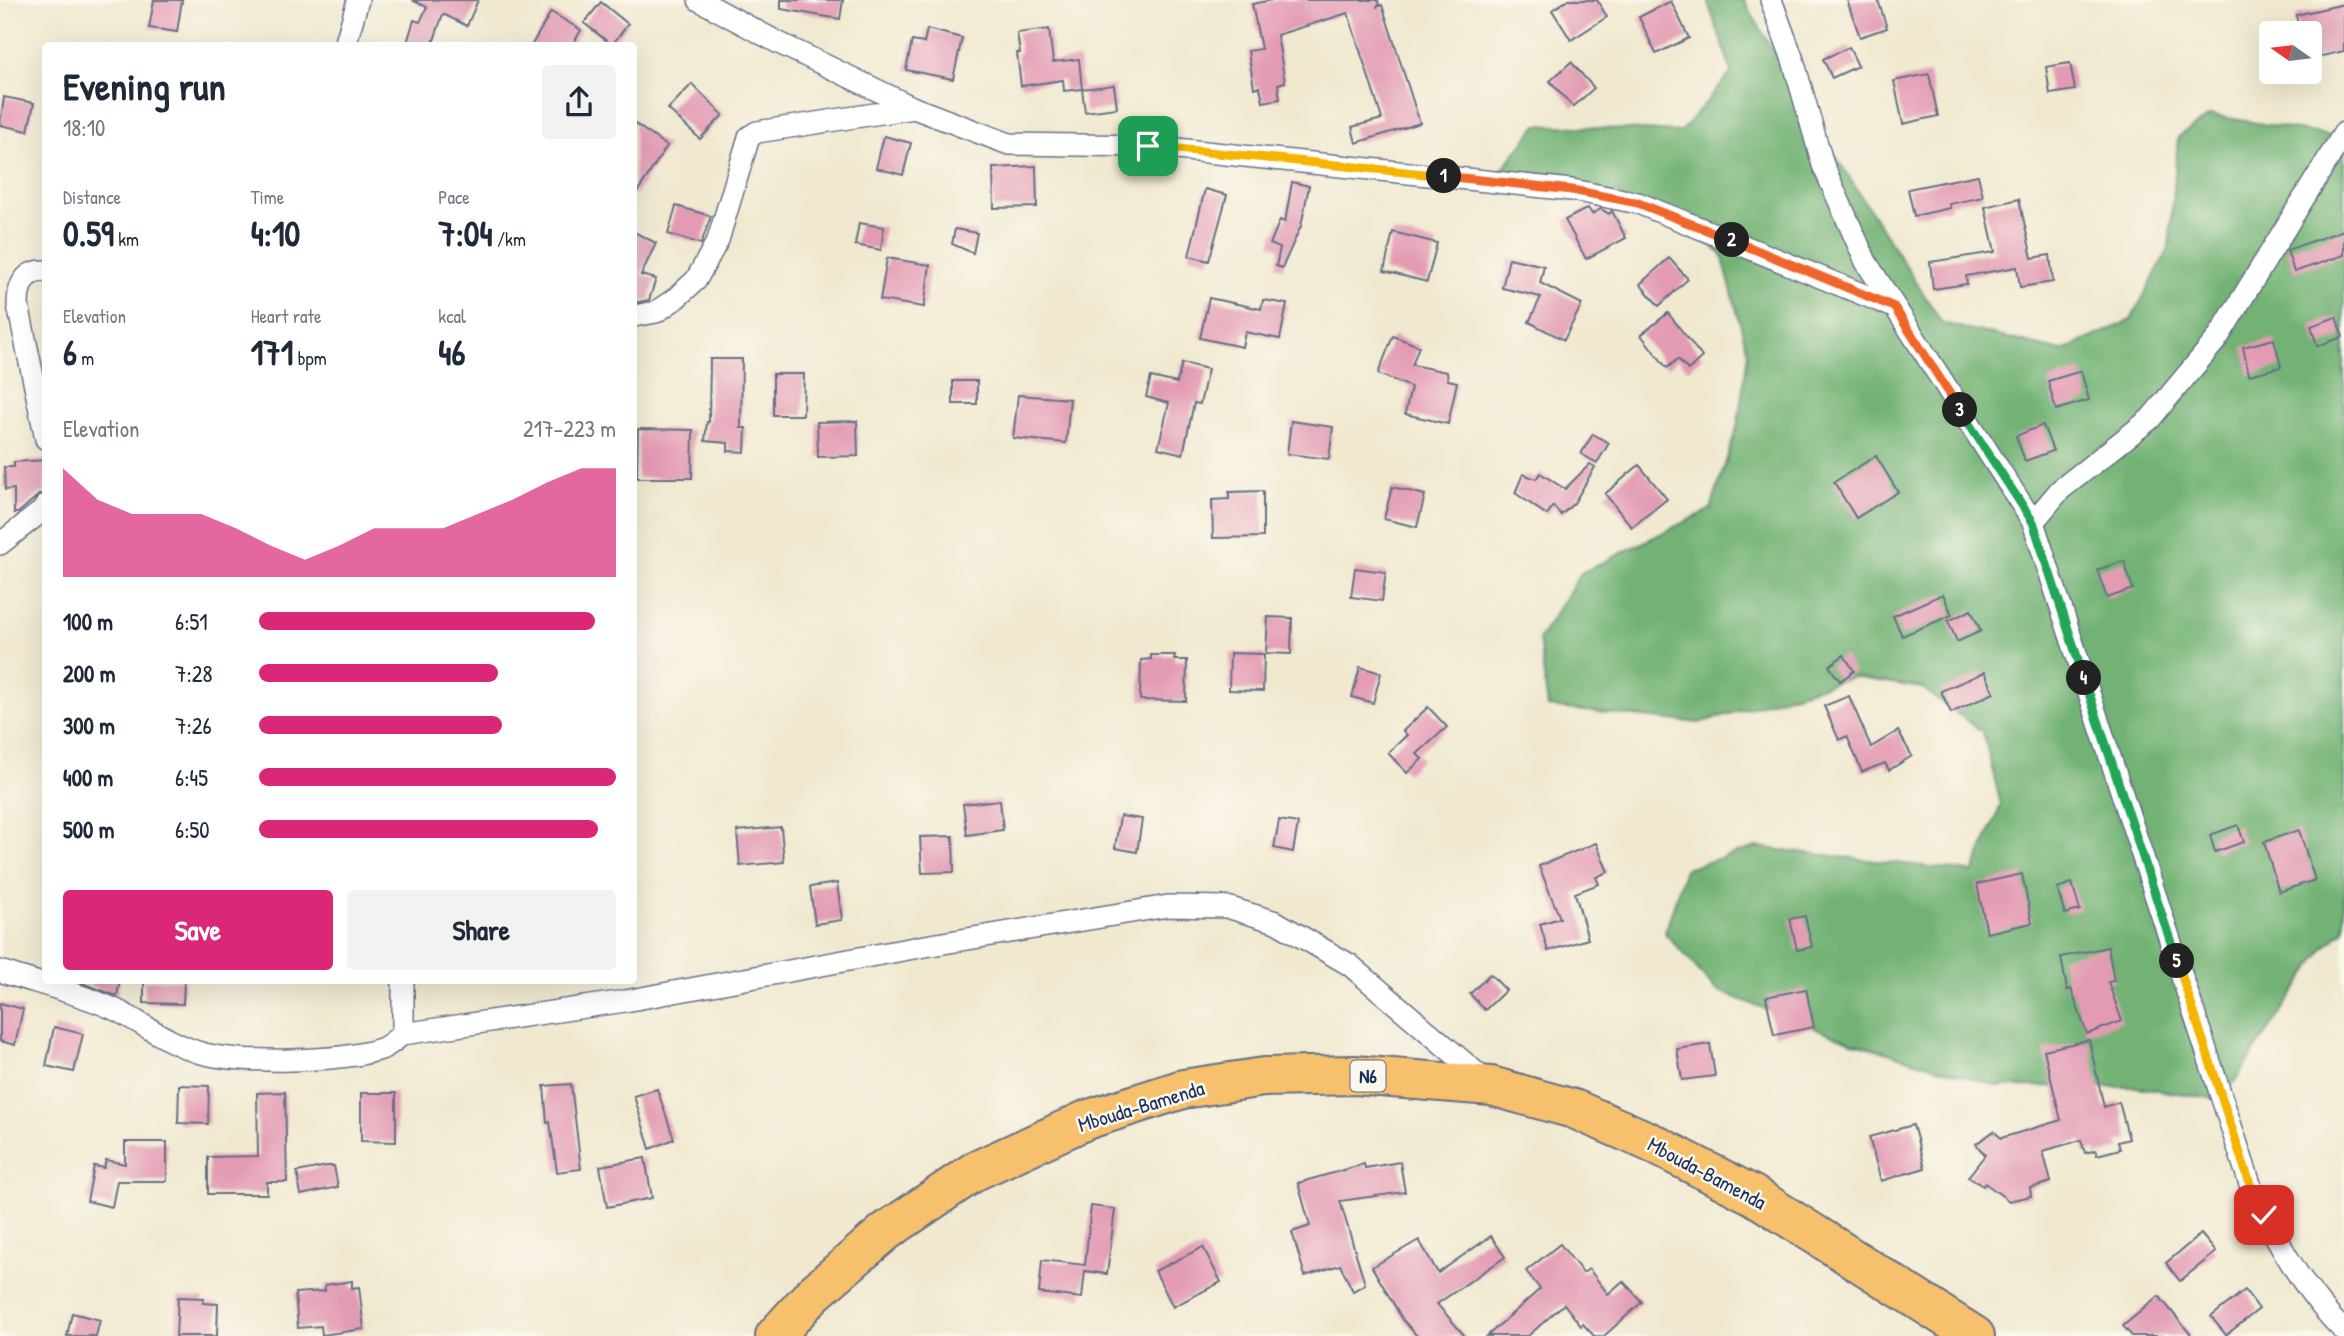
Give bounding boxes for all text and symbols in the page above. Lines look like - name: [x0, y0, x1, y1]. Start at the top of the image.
- north arrow: [2259, 21, 2322, 84]
- map controls: [2259, 21, 2322, 84]
- text: Evening run: [63, 60, 226, 112]
- button: share: [542, 65, 616, 139]
- text: 18:10: [63, 112, 105, 143]
- pin: [1118, 116, 1178, 176]
- icon: arrive: [1129, 127, 1167, 165]
- pin: 1: [1426, 158, 1462, 194]
- text: 1: [1440, 162, 1447, 188]
- text: Distance: [63, 184, 121, 210]
- text: Time: [251, 184, 284, 210]
- text: Pace: [438, 184, 470, 210]
- text: 0.59: [63, 210, 114, 257]
- text: 4:10: [251, 210, 300, 257]
- text: 7:04: [438, 210, 493, 257]
- pin: 2: [1714, 222, 1750, 258]
- text: km: [114, 226, 139, 252]
- text: /km: [493, 226, 526, 252]
- text: 2: [1727, 226, 1736, 252]
- text: Elevation: [63, 303, 126, 329]
- text: Heart rate: [251, 303, 322, 329]
- text: kcal: [438, 303, 466, 329]
- text: 6: [63, 329, 77, 376]
- text: 171: [251, 329, 293, 376]
- text: 46: [438, 329, 465, 376]
- text: m: [77, 345, 94, 371]
- text: bpm: [293, 345, 327, 371]
- pin: 3: [1942, 392, 1978, 428]
- text: 3: [1955, 396, 1964, 422]
- text: Elevation: [63, 413, 139, 444]
- text: 217–223 m: [523, 413, 616, 444]
- text: 100 m: [63, 606, 113, 637]
- text: 6:51: [175, 606, 208, 637]
- text: 200 m: [63, 658, 115, 689]
- text: 7:28: [175, 658, 212, 689]
- pin: 4: [2066, 660, 2102, 696]
- text: 4: [2080, 664, 2087, 690]
- text: 300 m: [63, 710, 115, 741]
- text: 7:26: [175, 710, 212, 741]
- text: 400 m: [63, 762, 113, 793]
- text: 6:45: [175, 762, 208, 793]
- text: 500 m: [63, 814, 114, 845]
- text: 6:50: [175, 814, 210, 845]
- button: Save: [63, 890, 333, 970]
- button: Share: [347, 890, 616, 970]
- pin: 5: [2160, 944, 2194, 978]
- text: 5: [2172, 947, 2181, 973]
- road number: N6: [1350, 1060, 1386, 1092]
- street label: Mbouda-Bamenda: [1074, 1073, 1208, 1139]
- street label: Mbouda-Bamenda: [1643, 1130, 1771, 1216]
- pin: [2234, 1185, 2294, 1245]
- icon: check: [2245, 1196, 2283, 1234]

